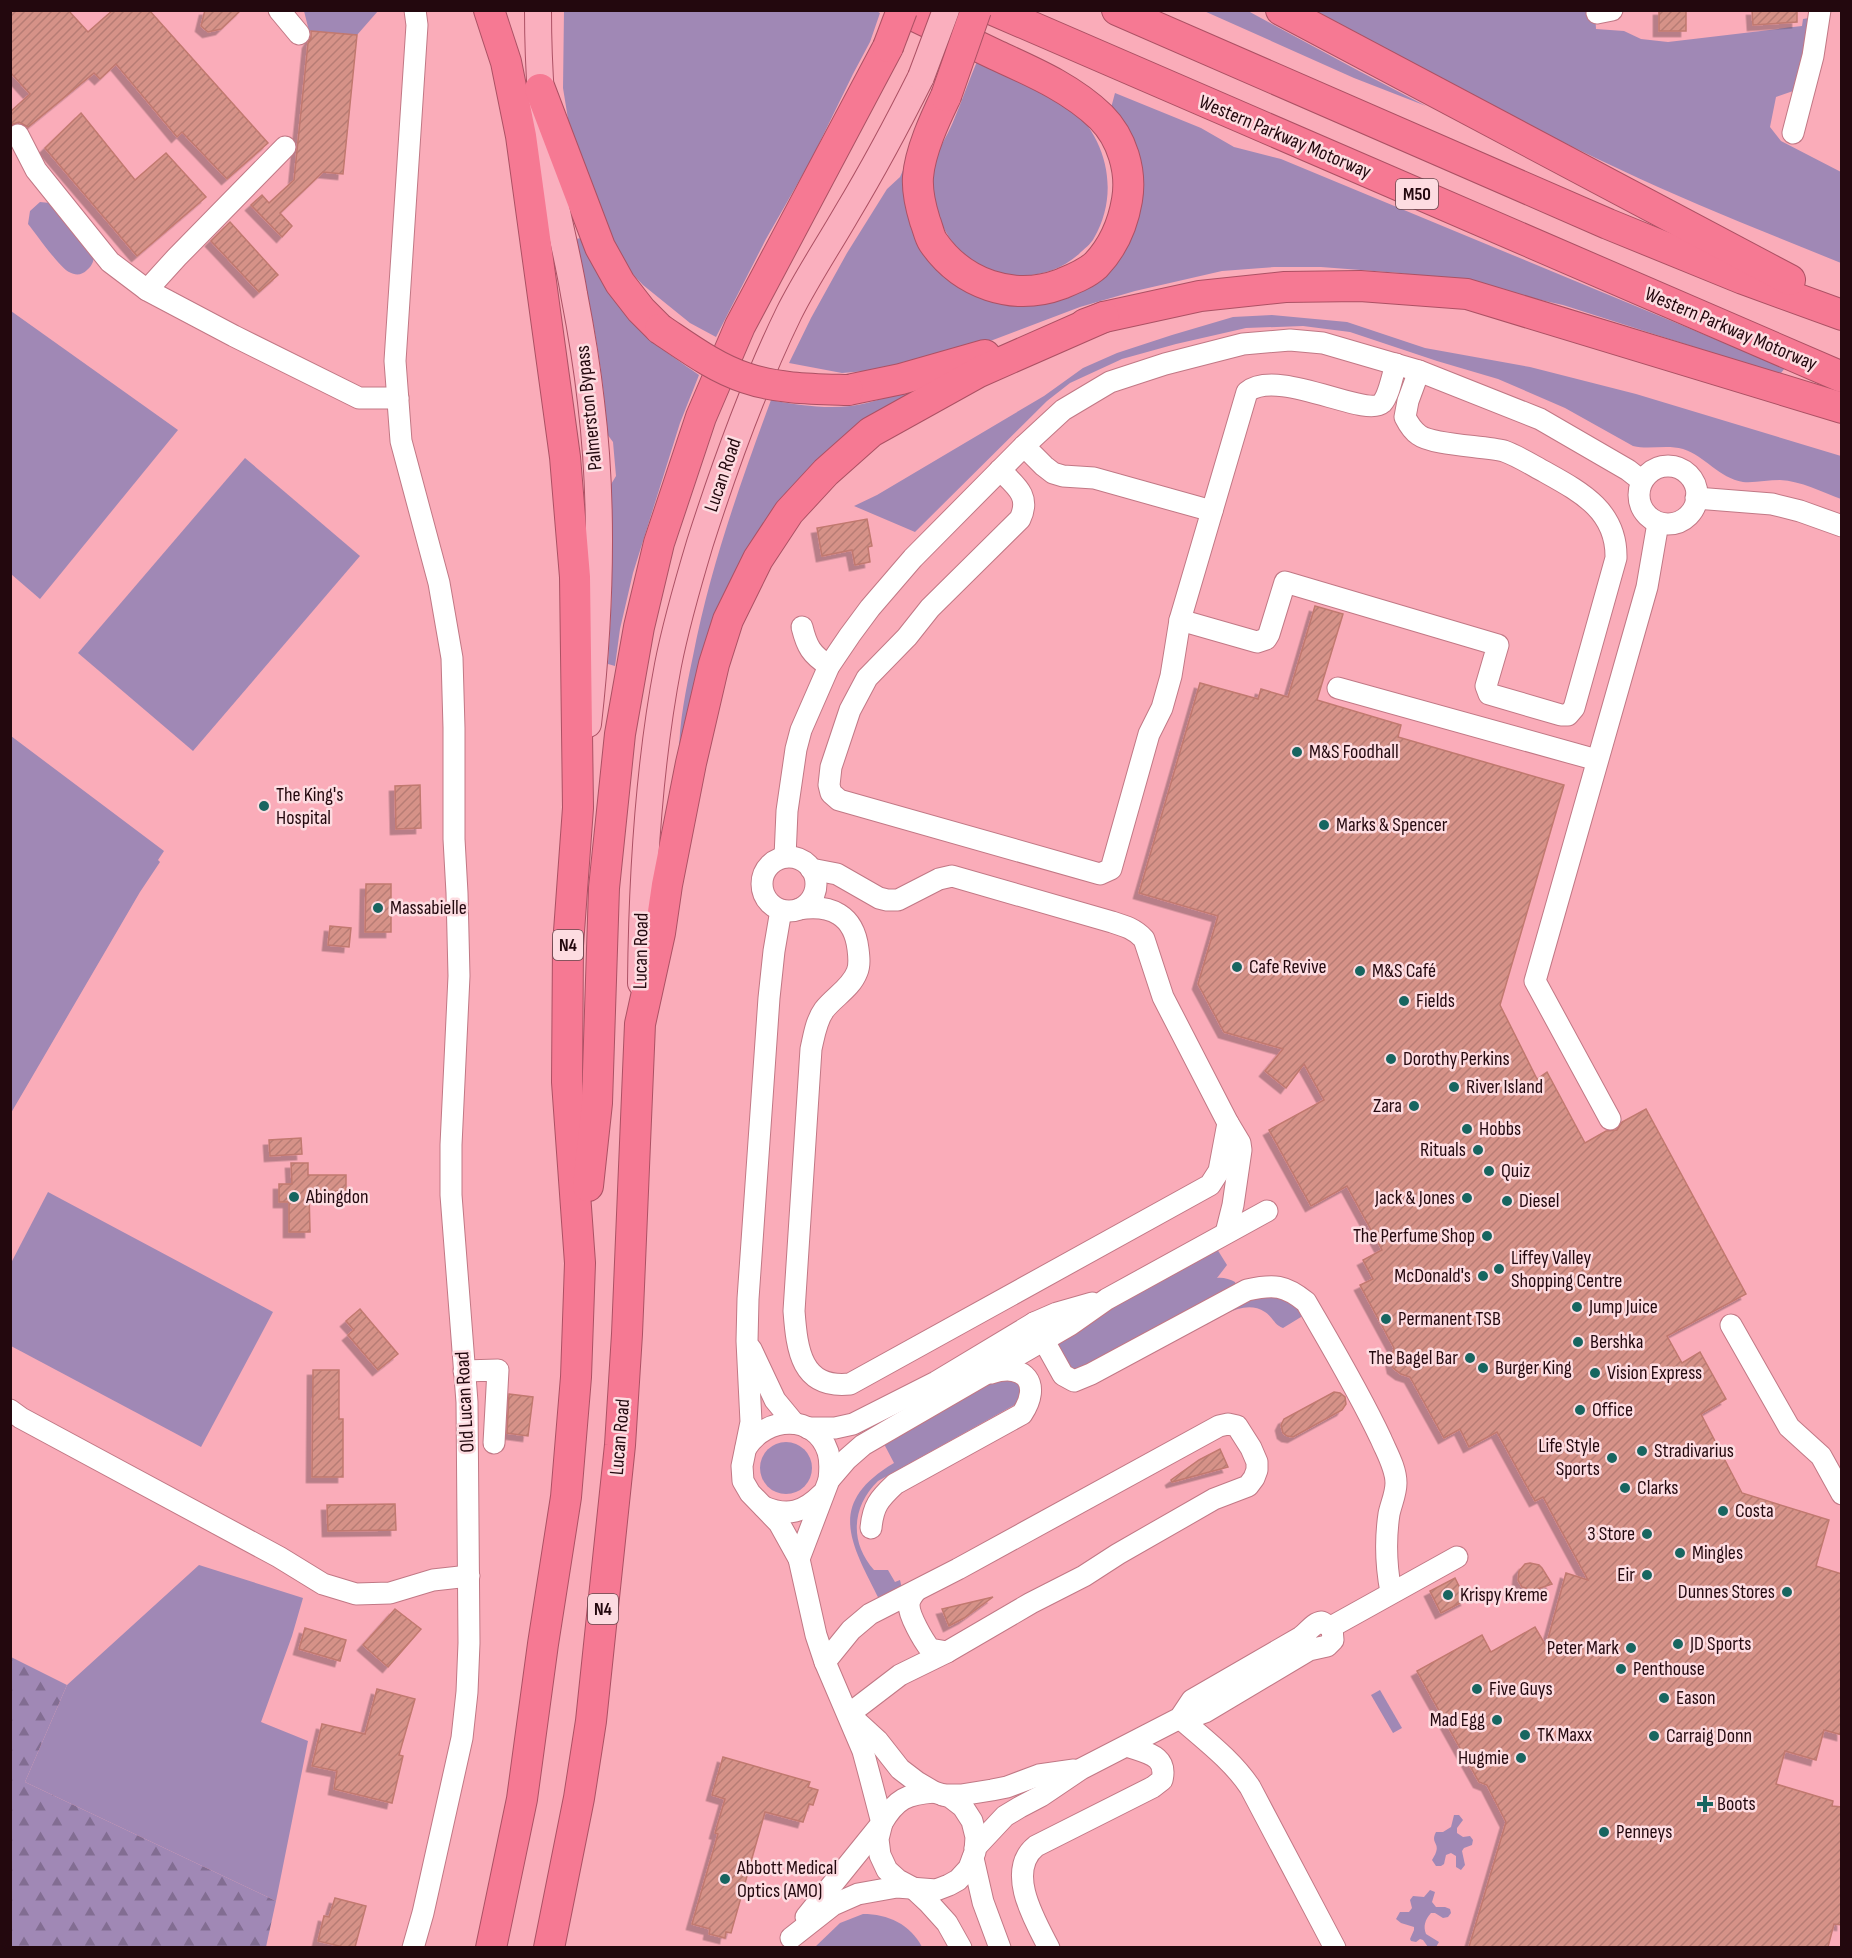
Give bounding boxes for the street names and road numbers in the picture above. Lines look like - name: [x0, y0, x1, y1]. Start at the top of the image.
- street label: Western Parkway Motorway: [1195, 90, 1375, 184]
- road number: M50: [1396, 179, 1438, 209]
- street label: Western Parkway Motorway: [1641, 282, 1821, 376]
- street label: Palmerston Bypass: [570, 344, 608, 472]
- street label: Lucan Road: [699, 435, 747, 515]
- street label: Lucan Road: [628, 913, 654, 989]
- road number: N4: [553, 930, 583, 960]
- street label: Old Lucan Road: [450, 1351, 480, 1453]
- street label: Lucan Road: [605, 1398, 635, 1476]
- road number: N4: [588, 1594, 618, 1624]

